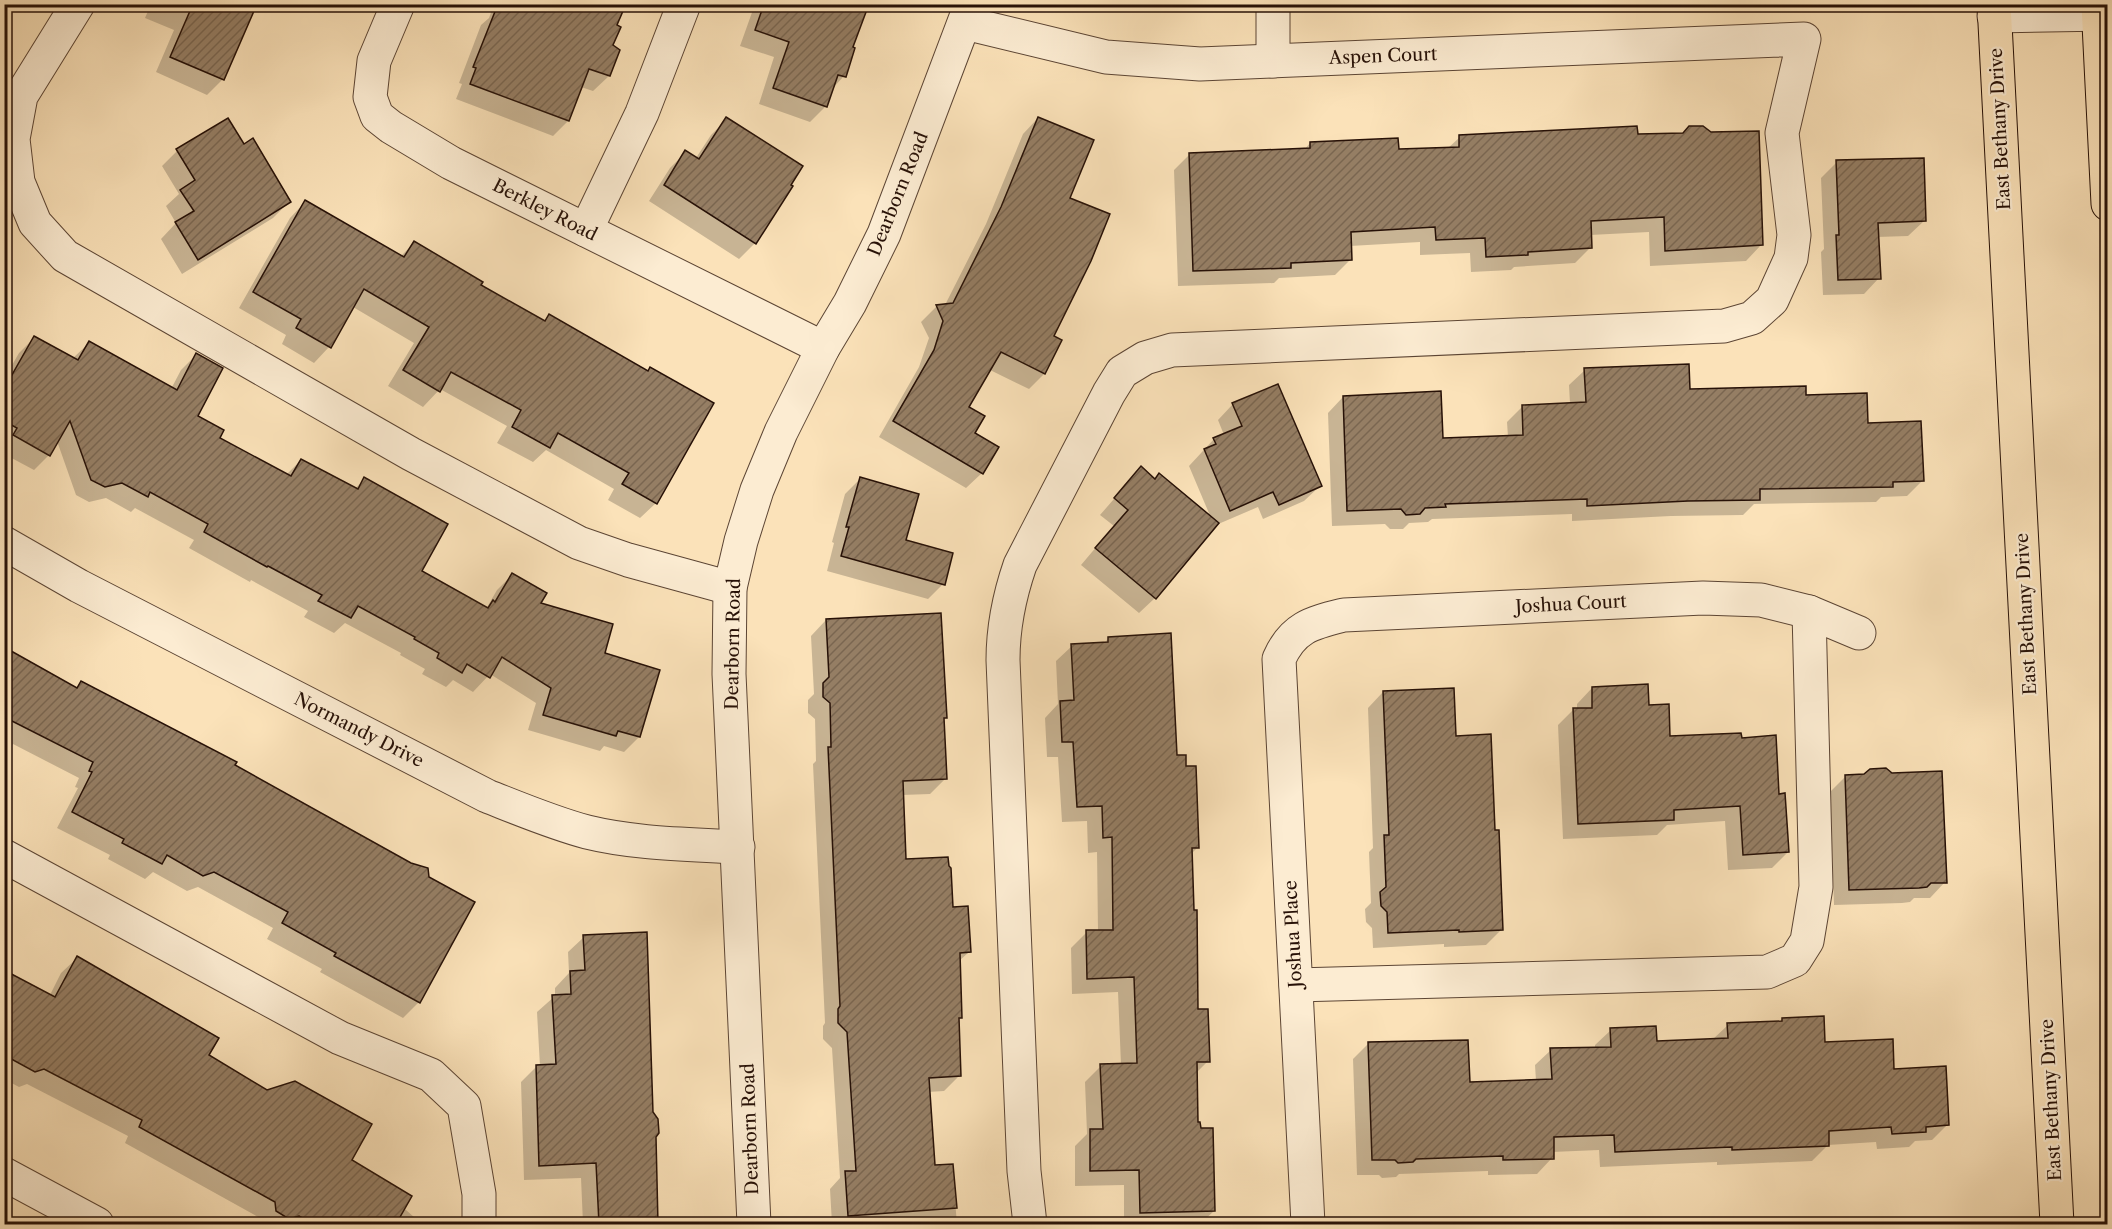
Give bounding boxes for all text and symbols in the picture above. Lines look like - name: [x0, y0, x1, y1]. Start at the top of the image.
- street label: Aspen Court: [1327, 43, 1438, 69]
- street label: East Bethany Drive: [1985, 47, 2015, 211]
- street label: Dearborn Road: [863, 129, 933, 259]
- street label: Berkley Road: [489, 174, 601, 246]
- street label: East Bethany Drive: [2011, 532, 2041, 696]
- street label: Dearborn Road: [721, 578, 745, 710]
- street label: Joshua Court: [1512, 590, 1628, 618]
- street label: Normandy Drive: [291, 688, 427, 772]
- street label: Joshua Place: [1279, 880, 1307, 991]
- street label: East Bethany Drive: [2036, 1018, 2066, 1182]
- street label: Dearborn Road: [737, 1063, 763, 1195]

